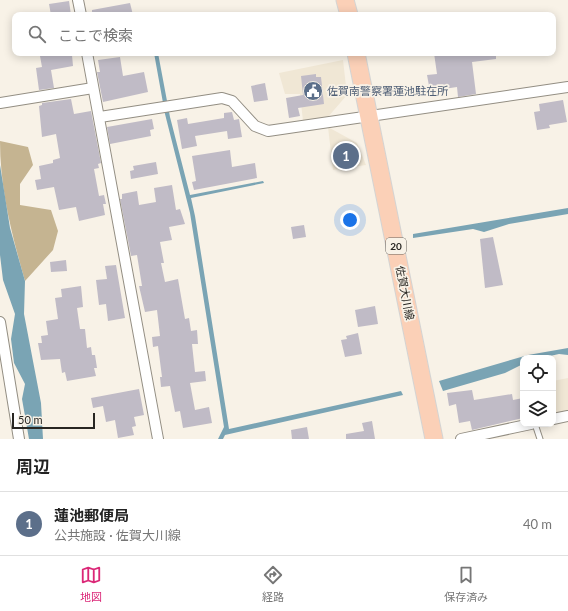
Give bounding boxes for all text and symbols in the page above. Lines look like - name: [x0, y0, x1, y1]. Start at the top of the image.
- search box: [12, 12, 556, 56]
- icon: search: [26, 23, 48, 45]
- text: ここで検索: [58, 26, 133, 44]
- public building icon: 佐賀南警察署蓮池駐在所: [302, 80, 324, 102]
- place label: 佐賀南警察署蓮池駐在所: [327, 84, 449, 97]
- pin: 1: [333, 141, 359, 171]
- your location: [340, 210, 360, 230]
- road number: 20: [386, 238, 406, 254]
- street label: 佐賀大川線: [394, 265, 417, 321]
- map controls: [520, 355, 556, 427]
- button: locate: [520, 355, 556, 391]
- button: layers: [520, 391, 556, 427]
- scale bar: [12, 411, 95, 430]
- text: 50 m: [18, 413, 43, 426]
- text: 周辺: [16, 456, 50, 477]
- text: 蓮池郵便局: [54, 506, 129, 524]
- text: 1: [25, 516, 33, 532]
- text: 40 m: [523, 516, 552, 532]
- text: 公共施設 · 佐賀大川線: [54, 527, 181, 543]
- tab: 地図: [80, 564, 102, 604]
- tab: 経路: [262, 564, 284, 604]
- tab: 保存済み: [444, 564, 488, 604]

